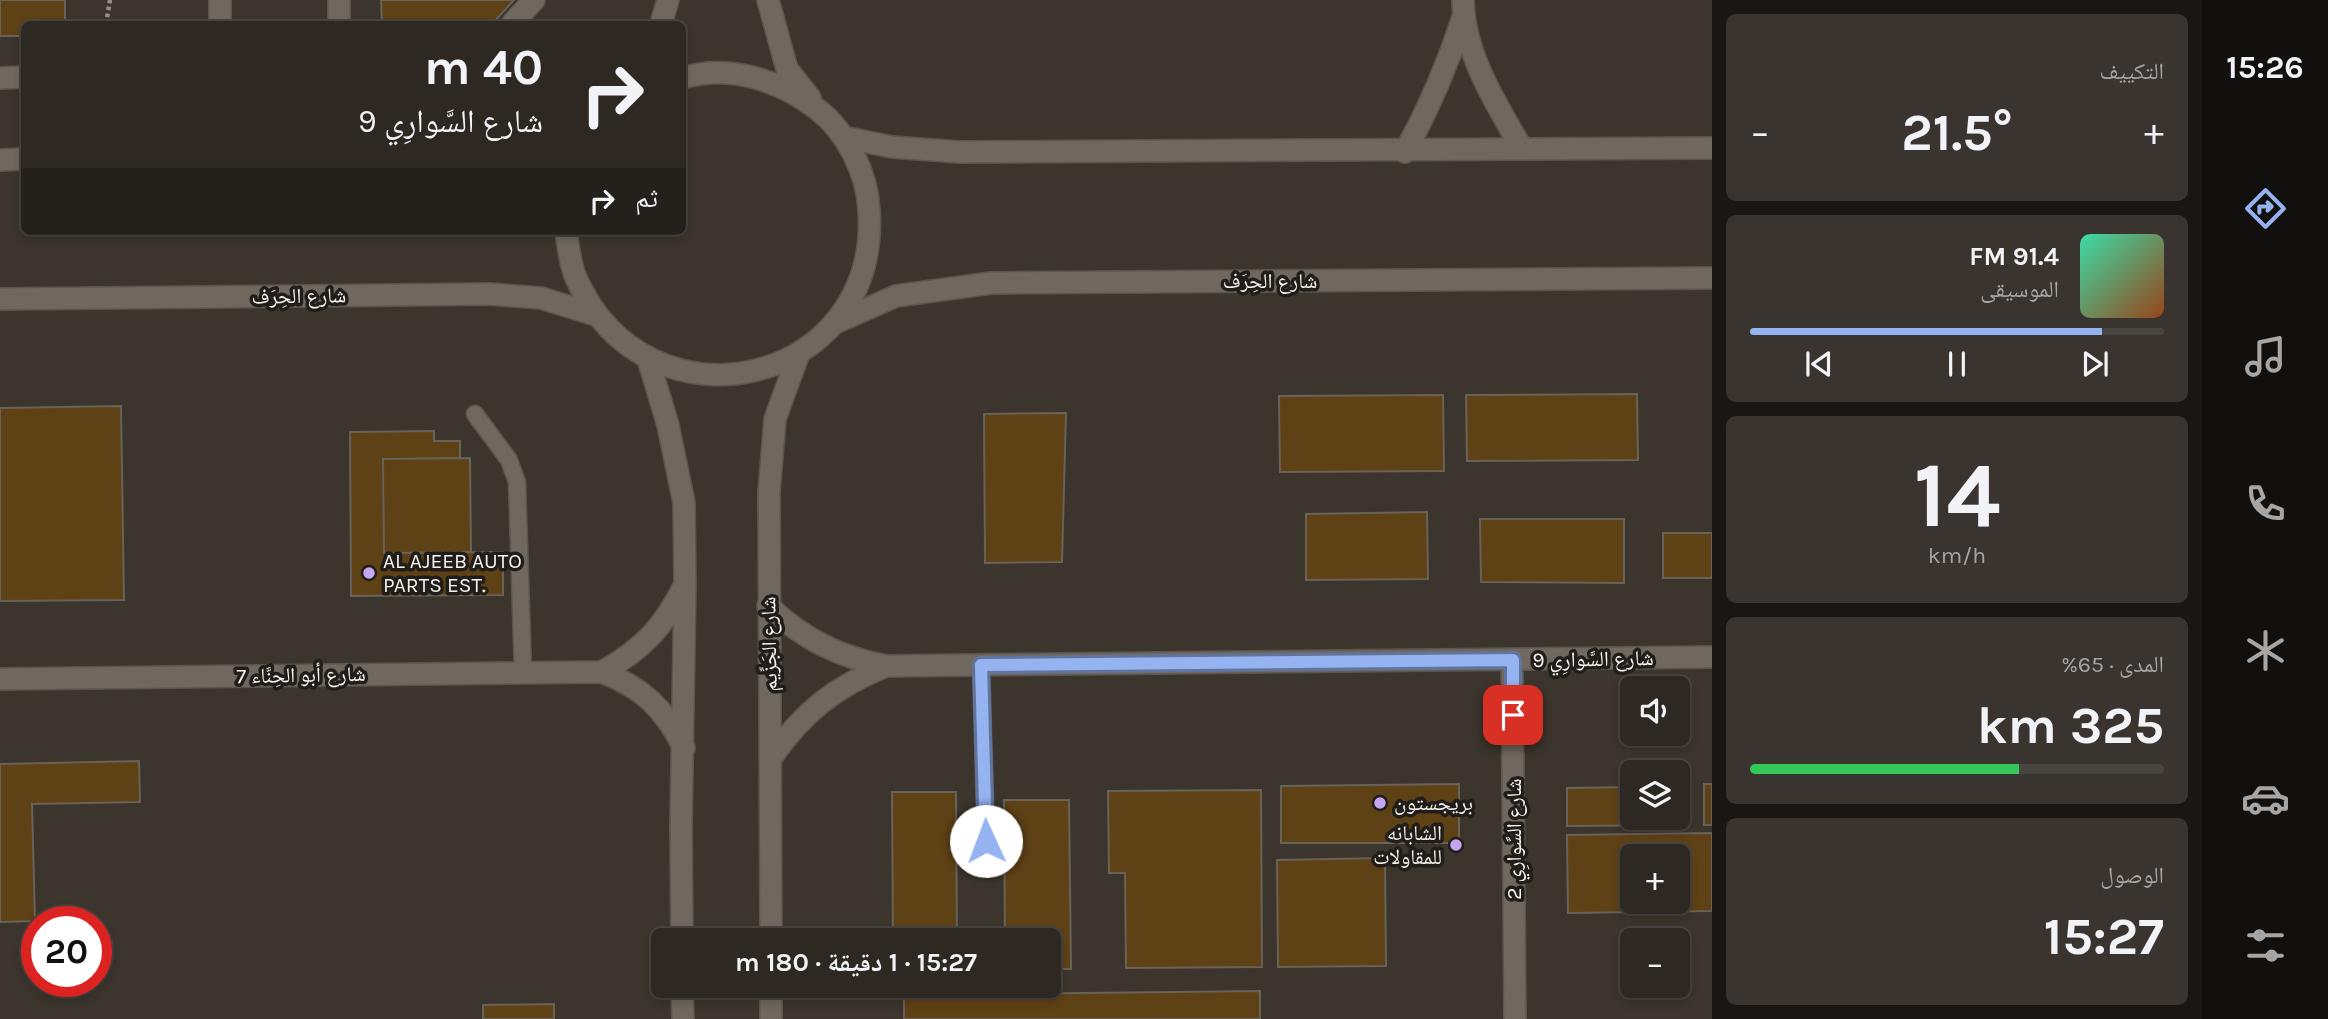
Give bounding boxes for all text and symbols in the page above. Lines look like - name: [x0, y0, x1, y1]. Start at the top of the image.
- text: 40 m: [424, 39, 543, 96]
- icon: right: [567, 49, 658, 140]
- text: 15:26: [2226, 49, 2304, 86]
- text: التكييف: [2099, 58, 2164, 85]
- text: 21.5°: [1901, 102, 2013, 163]
- text: شارع السَّوارِي 9: [358, 103, 543, 140]
- text: −: [1750, 110, 1770, 155]
- text: +: [2144, 110, 2164, 155]
- icon: right: [583, 182, 621, 220]
- text: ثم: [635, 183, 658, 214]
- icon: directions: [2241, 184, 2290, 233]
- text: 91.4 FM: [1969, 241, 2059, 272]
- street label: شارع الحِرَف: [1223, 269, 1317, 294]
- text: الموسيقى: [1980, 276, 2059, 303]
- street label: شارع الحِرَف: [251, 283, 347, 310]
- icon: music: [2241, 332, 2290, 381]
- icon: previous: [1800, 345, 1838, 383]
- icon: pause: [1938, 345, 1976, 383]
- icon: next: [2076, 345, 2114, 383]
- text: 14: [1914, 443, 2000, 549]
- icon: phone: [2241, 479, 2290, 528]
- text: km/h: [1928, 542, 1986, 569]
- place label: AL AJEEB AUTO PARTS EST.: [383, 549, 522, 597]
- marker: AL AJEEB AUTO PARTS EST.: [361, 565, 377, 581]
- street label: شارع الجَزِّيم: [756, 596, 784, 692]
- icon: climate: [2241, 626, 2290, 675]
- street label: شارع السَّوارِي 9: [1532, 646, 1654, 676]
- text: المدى · 65%: [2061, 651, 2164, 678]
- street label: شارع أبو الحِنَّاء 7: [236, 661, 366, 689]
- map controls: [1620, 676, 1690, 998]
- button: sound: [1620, 676, 1690, 746]
- pin: [1483, 685, 1543, 745]
- text: 325 km: [1977, 695, 2164, 756]
- icon: arrive: [1494, 696, 1532, 734]
- button: layers: [1620, 760, 1690, 830]
- icon: car: [2241, 774, 2290, 823]
- street label: شارع السَّوارِي 2: [1502, 778, 1530, 900]
- place label: بريجستون: [1394, 791, 1473, 815]
- marker: بريجستون: [1372, 795, 1388, 811]
- position arrow: [949, 804, 1023, 878]
- place label: الشابانه للمقاولات: [1373, 821, 1442, 869]
- marker: الشابانه للمقاولات: [1448, 837, 1464, 853]
- button: +: [1620, 844, 1690, 914]
- text: الوصول: [2100, 862, 2164, 889]
- speed limit sign: 20: [21, 906, 112, 997]
- text: 15:27: [2044, 906, 2164, 967]
- icon: filters: [2241, 921, 2290, 970]
- button: −: [1620, 928, 1690, 998]
- text: 15:27 · 1 دقيقة · 180 m: [735, 947, 977, 978]

